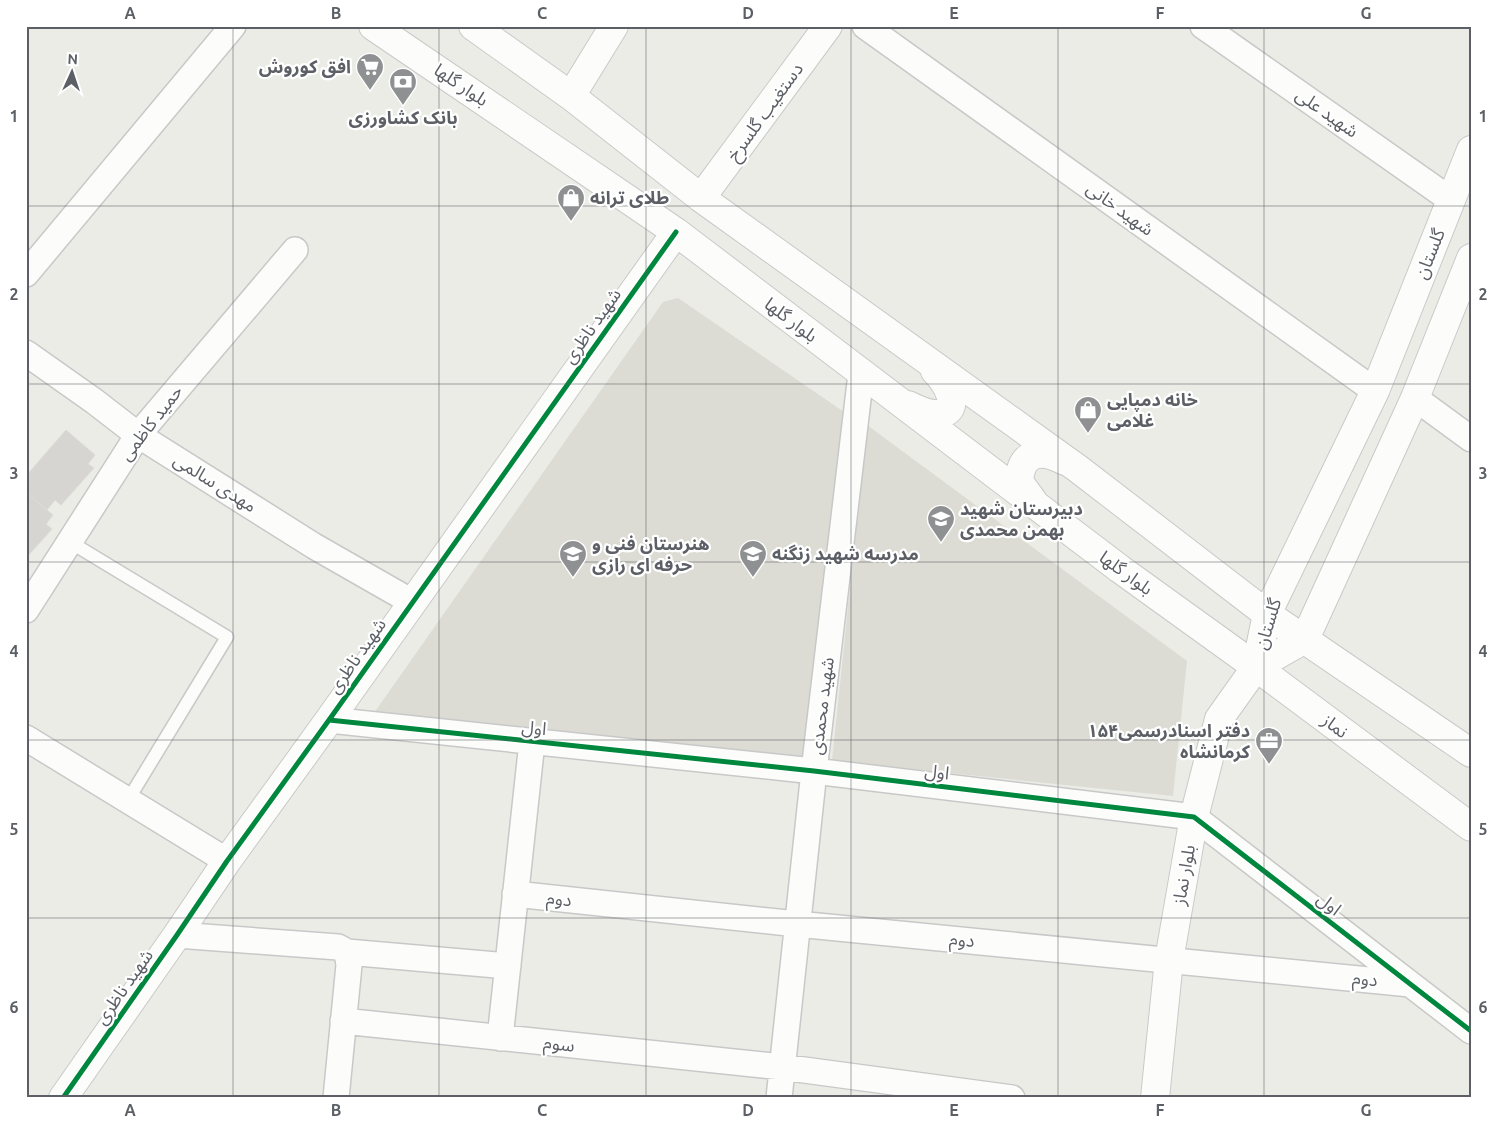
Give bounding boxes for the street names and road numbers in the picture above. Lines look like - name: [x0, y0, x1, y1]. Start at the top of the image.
- street label: بلوار گلها: [430, 59, 492, 111]
- street label: دستغیب گلسرخ: [722, 59, 810, 167]
- street label: شهید علی: [1291, 84, 1363, 142]
- street label: شهید خانی: [1082, 177, 1158, 241]
- street label: گلستان: [1410, 225, 1450, 282]
- street label: شهید ناظری: [558, 284, 626, 368]
- street label: بلوار گلها: [760, 293, 822, 347]
- street label: حمید کاظمی: [115, 381, 187, 465]
- street label: مهدی سالمی: [169, 449, 261, 517]
- street label: بلوار گلها: [1095, 546, 1157, 600]
- street label: گلستان: [1250, 595, 1286, 652]
- street label: شهید ناظری: [323, 614, 391, 698]
- street label: شهید محمدی: [805, 656, 839, 756]
- street label: نماز: [1317, 708, 1352, 743]
- street label: اول: [520, 716, 548, 740]
- street label: اول: [923, 760, 951, 784]
- street label: بلوار نماز: [1168, 843, 1200, 908]
- street label: دوم: [545, 887, 573, 914]
- street label: اول: [1312, 888, 1346, 920]
- street label: دوم: [948, 928, 976, 955]
- street label: شهید ناظری: [90, 945, 158, 1029]
- street label: دوم: [1351, 967, 1379, 994]
- street label: سوم: [542, 1031, 576, 1060]

